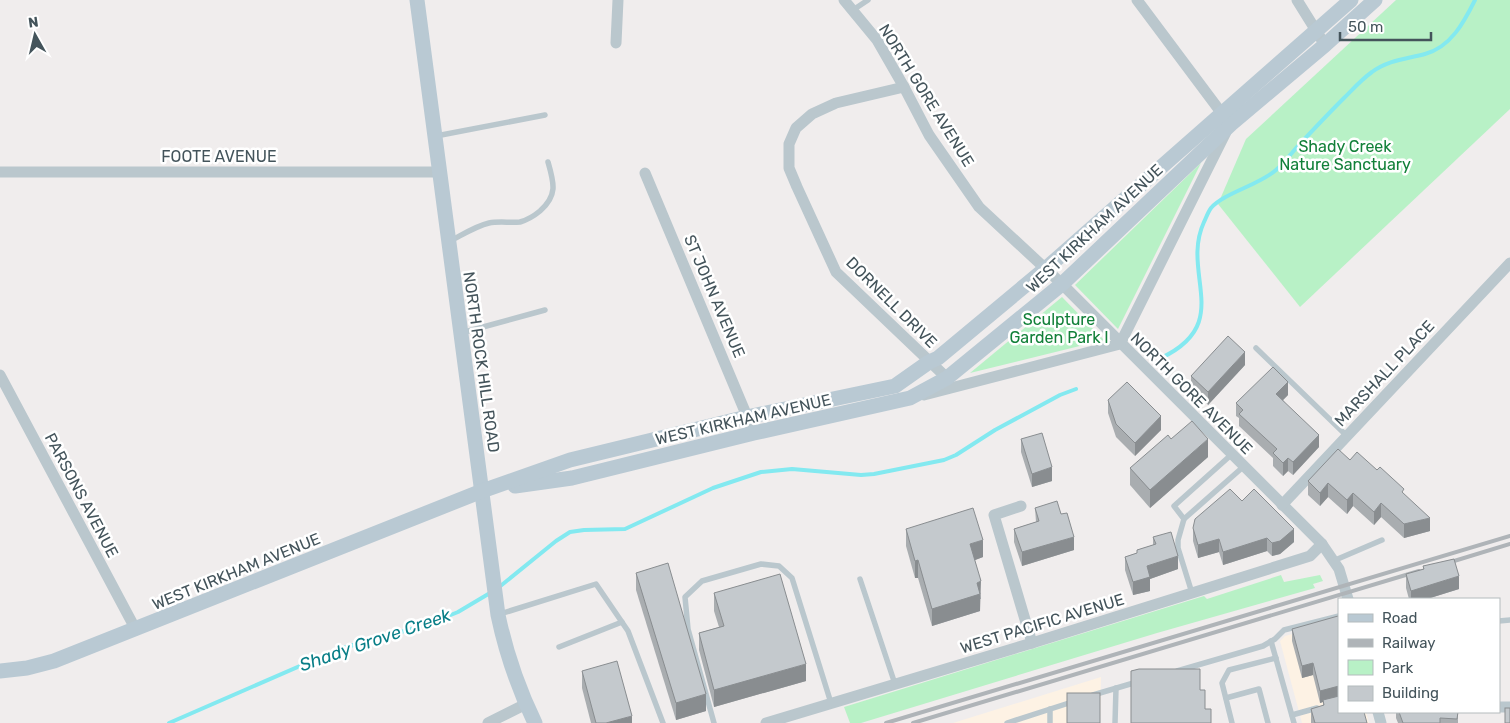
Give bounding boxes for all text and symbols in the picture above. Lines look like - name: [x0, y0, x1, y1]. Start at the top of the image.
- north arrow: [10, 10, 60, 60]
- scale bar: [1340, 10, 1431, 42]
- text: N: [27, 14, 39, 32]
- text: 50 m: [1348, 18, 1383, 36]
- street label: NORTH GORE AVENUE: [875, 20, 978, 170]
- park label: Shady Creek Nature Sanctuary: [1279, 137, 1411, 174]
- street label: FOOTE AVENUE: [161, 147, 277, 166]
- street label: WEST KIRKHAM AVENUE: [1022, 160, 1167, 297]
- street label: ST JOHN AVENUE: [680, 232, 749, 361]
- street label: DORNELL DRIVE: [842, 253, 941, 352]
- street label: NORTH ROCK HILL ROAD: [459, 270, 504, 454]
- park label: Sculpture Garden Park I: [1009, 310, 1109, 347]
- street label: MARSHALL PLACE: [1330, 317, 1438, 430]
- street label: NORTH GORE AVENUE: [1127, 328, 1257, 458]
- street label: WEST KIRKHAM AVENUE: [653, 390, 833, 449]
- street label: PARSONS AVENUE: [41, 430, 122, 561]
- street label: WEST KIRKHAM AVENUE: [149, 529, 323, 614]
- street label: WEST PACIFIC AVENUE: [958, 589, 1126, 657]
- legend: [1338, 598, 1500, 713]
- water label: Shady Grove Creek: [296, 604, 454, 676]
- text: Road: [1382, 609, 1418, 627]
- text: Railway: [1382, 634, 1436, 652]
- text: Park: [1382, 659, 1413, 677]
- text: Building: [1382, 684, 1439, 702]

